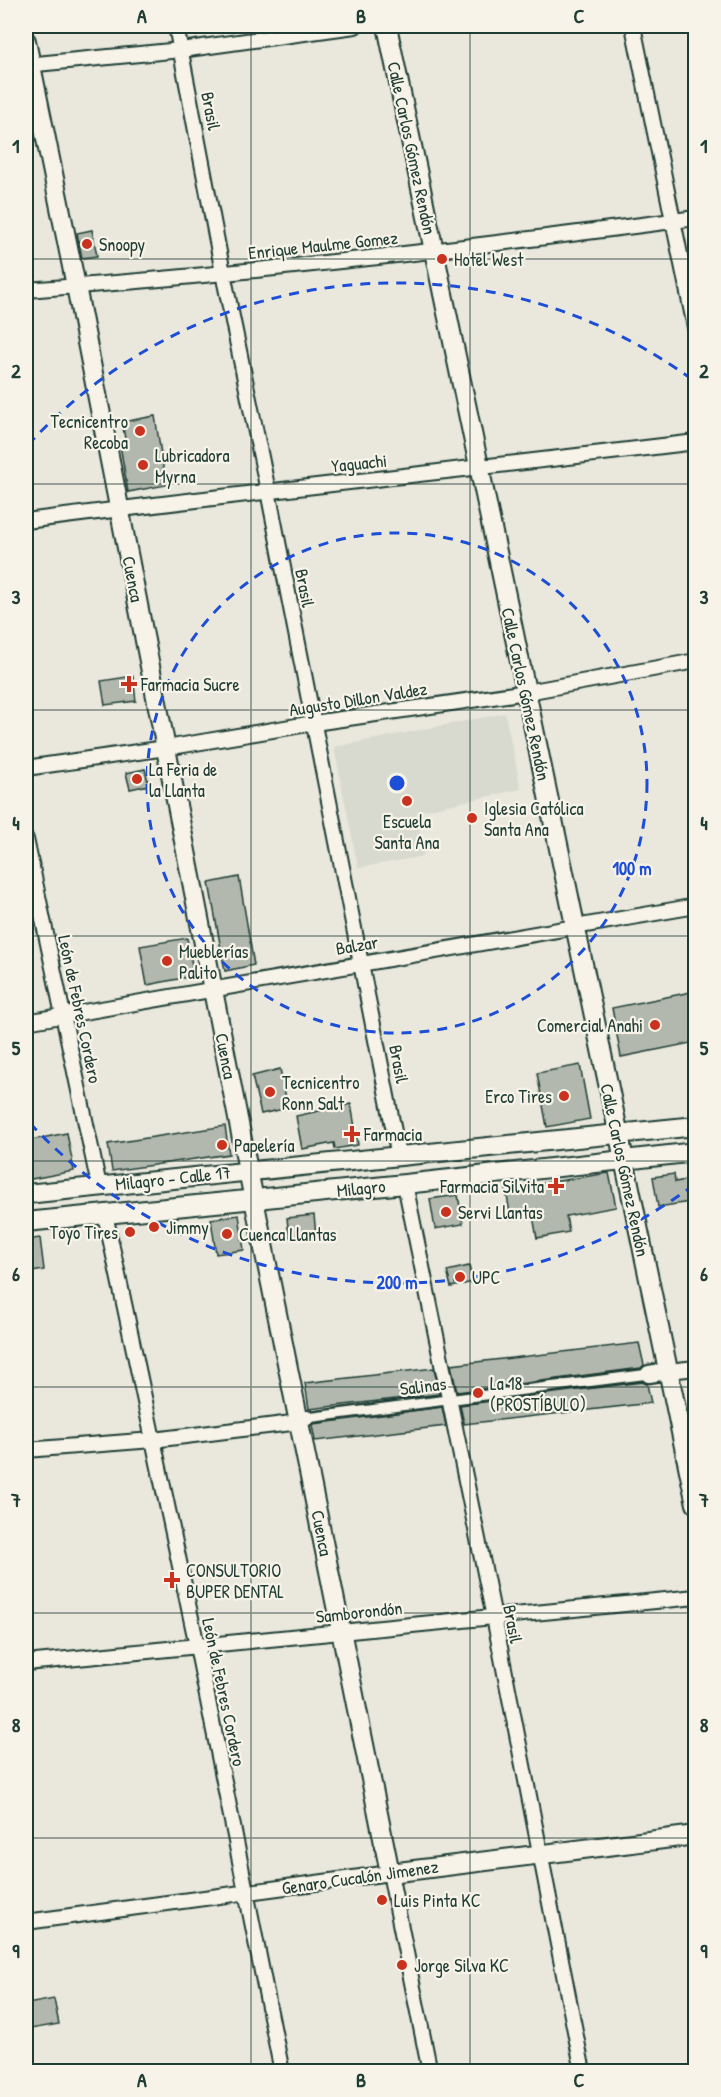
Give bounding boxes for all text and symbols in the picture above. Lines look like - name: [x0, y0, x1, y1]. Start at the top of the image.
- text: A: [137, 2, 147, 29]
- text: B: [356, 2, 366, 29]
- text: C: [574, 2, 585, 29]
- street label: Calle Carlos Gómez Rendón: [381, 59, 443, 237]
- street label: Brasil: [195, 90, 227, 133]
- text: 1: [12, 132, 20, 159]
- text: 1: [700, 132, 708, 159]
- street label: Enrique Maulme Gomez: [247, 225, 399, 265]
- place label: Snoopy: [99, 232, 146, 257]
- marker: Snoopy: [80, 237, 94, 251]
- place label: Hotel West: [454, 247, 524, 272]
- marker: Hotel West: [435, 252, 449, 266]
- text: 2: [11, 357, 21, 384]
- text: 2: [699, 357, 709, 384]
- place label: Tecnicentro Recoba: [51, 409, 128, 455]
- marker: Tecnicentro Recoba: [133, 424, 147, 438]
- place label: Lubricadora Myrna: [155, 443, 230, 489]
- street label: Yaguachi: [330, 448, 388, 478]
- marker: Lubricadora Myrna: [136, 458, 150, 472]
- street label: Cuenca: [116, 554, 150, 604]
- street label: Brasil: [289, 567, 321, 610]
- text: 3: [12, 583, 21, 610]
- text: 3: [700, 583, 709, 610]
- street label: Calle Carlos Gómez Rendón: [495, 605, 557, 783]
- place label: Farmacia Sucre: [140, 672, 240, 697]
- street label: Augusto Dillon Valdez: [287, 676, 429, 722]
- marker: Farmacia Sucre: [122, 677, 136, 691]
- place label: La Feria de la Llanta: [149, 757, 217, 803]
- marker: La Feria de la Llanta: [130, 772, 144, 786]
- centre of rings: [387, 773, 407, 793]
- marker: Escuela Santa Ana: [400, 794, 414, 808]
- place label: Iglesia Católica Santa Ana: [484, 796, 584, 842]
- text: 4: [12, 809, 20, 836]
- place label: Escuela Santa Ana: [375, 809, 439, 855]
- text: 4: [700, 809, 708, 836]
- marker: Iglesia Católica Santa Ana: [465, 811, 479, 825]
- text: 100 m: [612, 856, 652, 881]
- street label: Balzar: [334, 929, 380, 961]
- street label: León de Febres Cordero: [52, 933, 108, 1085]
- place label: Mueblerías Palito: [179, 939, 248, 985]
- marker: Mueblerías Palito: [160, 954, 174, 968]
- place label: Comercial Anahi: [537, 1013, 643, 1038]
- marker: Comercial Anahi: [648, 1018, 662, 1032]
- street label: Cuenca: [209, 1031, 243, 1081]
- text: 5: [12, 1034, 21, 1061]
- text: 5: [700, 1034, 709, 1061]
- street label: Brasil: [383, 1043, 415, 1086]
- place label: Tecnicentro Ronn Salt: [282, 1070, 359, 1116]
- street label: Calle Carlos Gómez Rendón: [594, 1081, 656, 1259]
- place label: Erco Tires: [485, 1084, 552, 1109]
- marker: Tecnicentro Ronn Salt: [263, 1085, 277, 1099]
- marker: Erco Tires: [557, 1089, 571, 1103]
- place label: Farmacia: [363, 1122, 422, 1147]
- marker: Farmacia: [345, 1127, 359, 1141]
- place label: Papelería: [234, 1133, 295, 1158]
- marker: Papelería: [215, 1138, 229, 1152]
- street label: Milagro - Calle 17: [114, 1160, 232, 1196]
- street label: Milagro: [335, 1173, 387, 1203]
- place label: Farmacia Silvita: [439, 1174, 544, 1199]
- marker: Farmacia Silvita: [549, 1179, 563, 1193]
- place label: Servi Llantas: [458, 1200, 543, 1225]
- marker: Servi Llantas: [439, 1205, 453, 1219]
- place label: Jimmy: [166, 1215, 209, 1240]
- place label: Toyo Tires: [50, 1220, 118, 1245]
- marker: Jimmy: [147, 1220, 161, 1234]
- place label: Cuenca Llantas: [239, 1222, 336, 1247]
- marker: Toyo Tires: [123, 1225, 137, 1239]
- marker: Cuenca Llantas: [220, 1227, 234, 1241]
- text: 6: [12, 1260, 20, 1287]
- text: 6: [700, 1260, 708, 1287]
- place label: UPC: [472, 1265, 501, 1290]
- text: 200 m: [377, 1270, 417, 1295]
- marker: UPC: [453, 1270, 467, 1284]
- street label: Salinas: [399, 1371, 448, 1401]
- place label: La 18 (PROSTÍBULO): [490, 1371, 586, 1417]
- marker: La 18 (PROSTÍBULO): [471, 1386, 485, 1400]
- text: 7: [10, 1486, 21, 1513]
- text: 7: [698, 1486, 709, 1513]
- street label: Cuenca: [305, 1508, 339, 1558]
- place label: CONSULTORIO BUPER DENTAL: [186, 1558, 284, 1604]
- marker: CONSULTORIO BUPER DENTAL: [163, 1571, 181, 1589]
- street label: Samborondón: [314, 1595, 404, 1629]
- street label: Brasil: [497, 1603, 529, 1646]
- street label: León de Febres Cordero: [196, 1616, 252, 1768]
- text: 8: [12, 1711, 21, 1738]
- text: 8: [700, 1711, 709, 1738]
- street label: Genaro Cucalón Jimenez: [280, 1854, 440, 1900]
- place label: Luis Pinta KC: [394, 1888, 481, 1913]
- marker: Luis Pinta KC: [375, 1893, 389, 1907]
- text: 9: [12, 1937, 20, 1964]
- text: 9: [700, 1937, 708, 1964]
- place label: Jorge Silva KC: [414, 1953, 509, 1978]
- marker: Jorge Silva KC: [395, 1958, 409, 1972]
- text: A: [137, 2066, 147, 2093]
- text: B: [356, 2066, 366, 2093]
- text: C: [574, 2066, 585, 2093]

